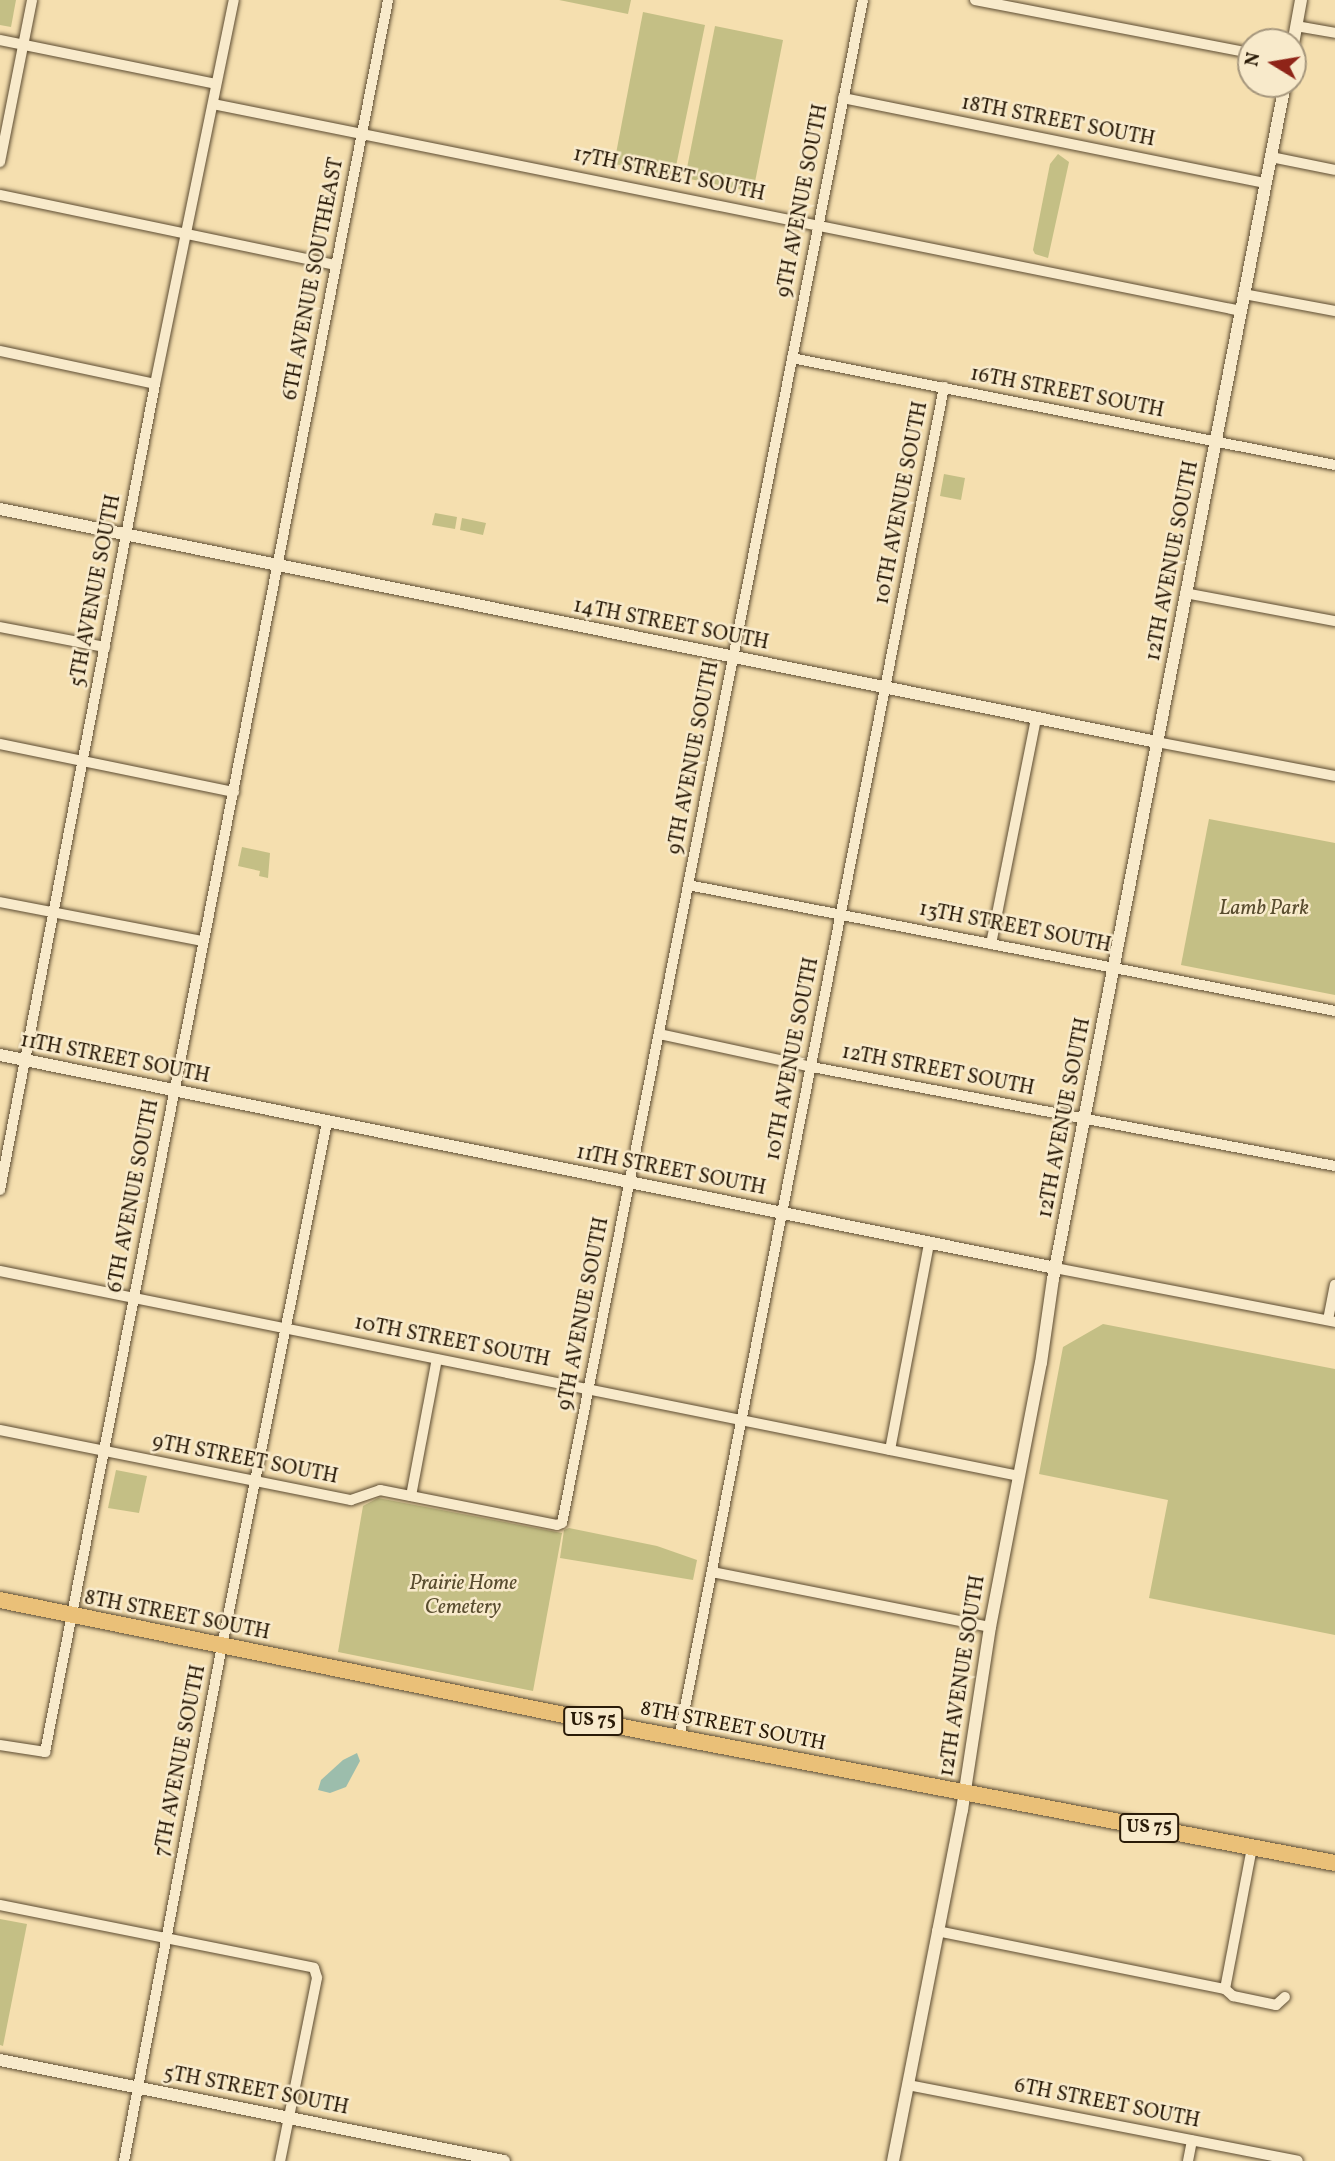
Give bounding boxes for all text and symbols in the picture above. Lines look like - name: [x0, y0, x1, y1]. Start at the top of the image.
- north arrow: [1237, 28, 1307, 98]
- text: N: [1239, 50, 1267, 69]
- street label: 18TH STREET SOUTH: [959, 91, 1157, 153]
- street label: 9TH AVENUE SOUTH: [772, 102, 834, 300]
- street label: 17TH STREET SOUTH: [570, 142, 768, 208]
- street label: 6TH AVENUE SOUTHEAST: [278, 156, 350, 402]
- street label: 16TH STREET SOUTH: [968, 362, 1166, 424]
- street label: 10TH AVENUE SOUTH: [870, 399, 934, 607]
- street label: 12TH AVENUE SOUTH: [1141, 459, 1205, 663]
- street label: 5TH AVENUE SOUTH: [65, 493, 127, 689]
- street label: 14TH STREET SOUTH: [571, 594, 771, 656]
- street label: 9TH AVENUE SOUTH: [663, 659, 725, 857]
- park label: Lamb Park: [1219, 896, 1309, 922]
- street label: 13TH STREET SOUTH: [916, 897, 1114, 959]
- street label: 10TH AVENUE SOUTH: [761, 955, 825, 1163]
- street label: 12TH AVENUE SOUTH: [1033, 1016, 1097, 1220]
- street label: 11TH STREET SOUTH: [18, 1028, 212, 1090]
- street label: 12TH STREET SOUTH: [839, 1040, 1037, 1102]
- street label: 6TH AVENUE SOUTH: [103, 1097, 165, 1295]
- street label: 11TH STREET SOUTH: [574, 1140, 768, 1202]
- street label: 9TH AVENUE SOUTH: [553, 1215, 615, 1413]
- street label: 10TH STREET SOUTH: [352, 1311, 552, 1373]
- street label: 9TH STREET SOUTH: [150, 1430, 340, 1490]
- park label: Prairie Home Cemetery: [409, 1571, 517, 1621]
- street label: 12TH AVENUE SOUTH: [935, 1573, 991, 1779]
- street label: 8TH STREET SOUTH: [82, 1586, 272, 1646]
- street label: 7TH AVENUE SOUTH: [150, 1663, 212, 1859]
- street label: 8TH STREET SOUTH: [638, 1697, 828, 1757]
- road number: US 75: [562, 1706, 624, 1736]
- road number: US 75: [1118, 1812, 1180, 1844]
- street label: 5TH STREET SOUTH: [161, 2061, 351, 2121]
- street label: 6TH STREET SOUTH: [1012, 2074, 1202, 2134]

